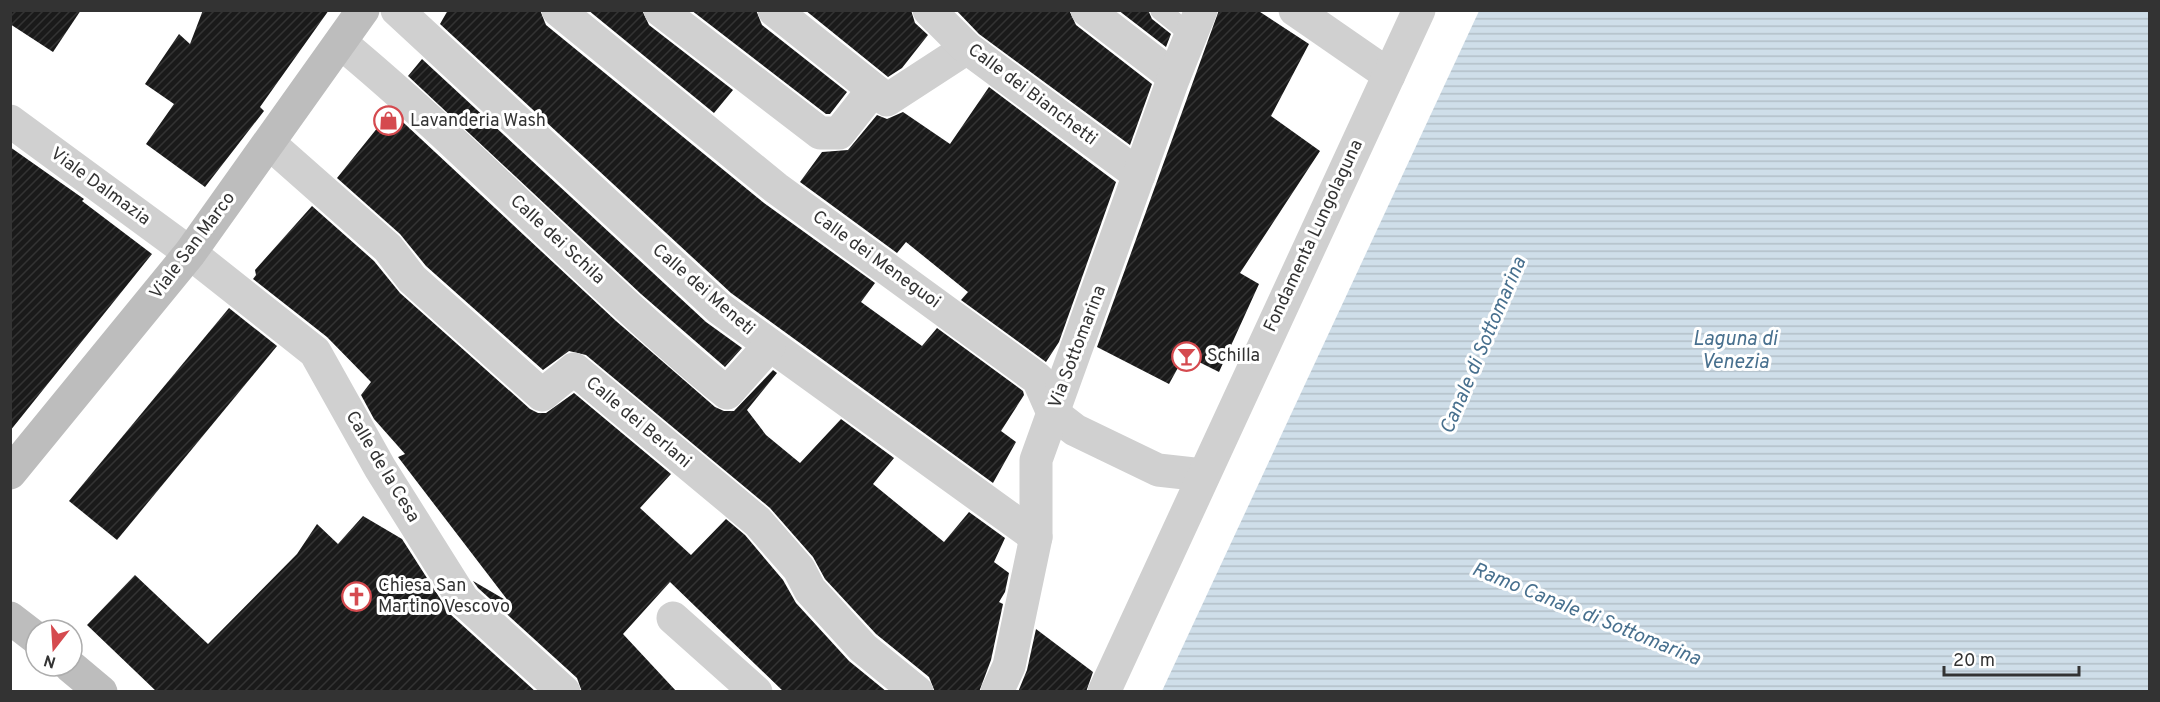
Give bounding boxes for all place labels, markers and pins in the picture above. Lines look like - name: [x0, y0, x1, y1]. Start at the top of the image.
- shop icon: Lavanderia Wash: [373, 105, 405, 137]
- place label: Lavanderia Wash: [410, 110, 546, 133]
- bar icon: Schilla: [1170, 340, 1202, 372]
- place label: Schilla: [1207, 345, 1260, 368]
- place label: Chiesa San Martino Vescovo: [378, 575, 510, 619]
- church icon: Chiesa San Martino Vescovo: [341, 580, 373, 612]

